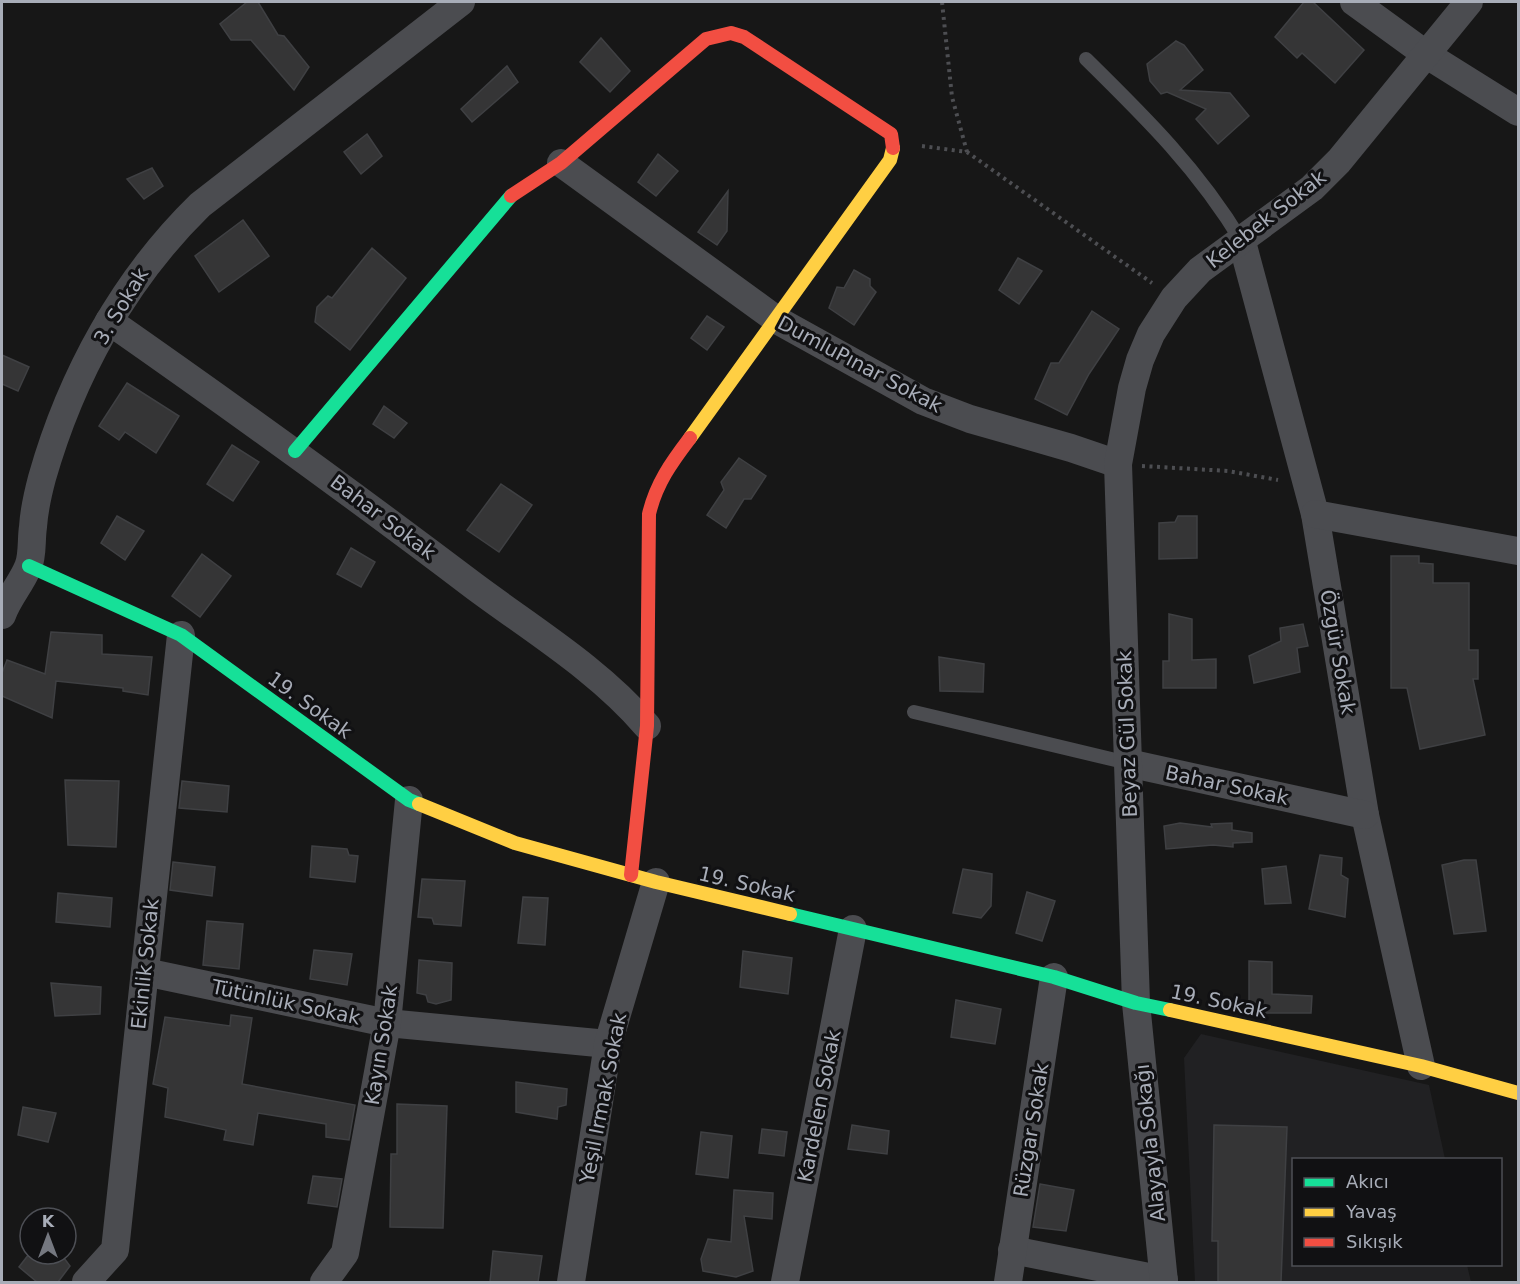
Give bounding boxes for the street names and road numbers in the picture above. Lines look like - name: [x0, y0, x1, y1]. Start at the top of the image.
- street label: Kelebek Sokak: [1201, 165, 1331, 273]
- street label: 3. Sokak: [89, 263, 154, 349]
- street label: DumluPınar Sokak: [774, 310, 947, 418]
- street label: Bahar Sokak: [326, 470, 441, 565]
- street label: Özgür Sokak: [1315, 588, 1361, 717]
- street label: Beyaz Gül Sokak: [1112, 650, 1142, 818]
- street label: 19. Sokak: [263, 666, 357, 744]
- street label: Bahar Sokak: [1163, 760, 1291, 810]
- street label: 19. Sokak: [696, 861, 798, 907]
- street label: Ekinlik Sokak: [126, 897, 164, 1031]
- street label: Tütünlük Sokak: [208, 974, 363, 1030]
- street label: 19. Sokak: [1168, 979, 1270, 1023]
- street label: Kayın Sokak: [360, 983, 402, 1107]
- street label: Yeşil Irmak Sokak: [575, 1010, 631, 1186]
- street label: Kardelen Sokak: [792, 1027, 846, 1184]
- street label: Rüzgar Sokak: [1009, 1061, 1054, 1199]
- street label: Alayayla Sokağı: [1130, 1063, 1170, 1223]

